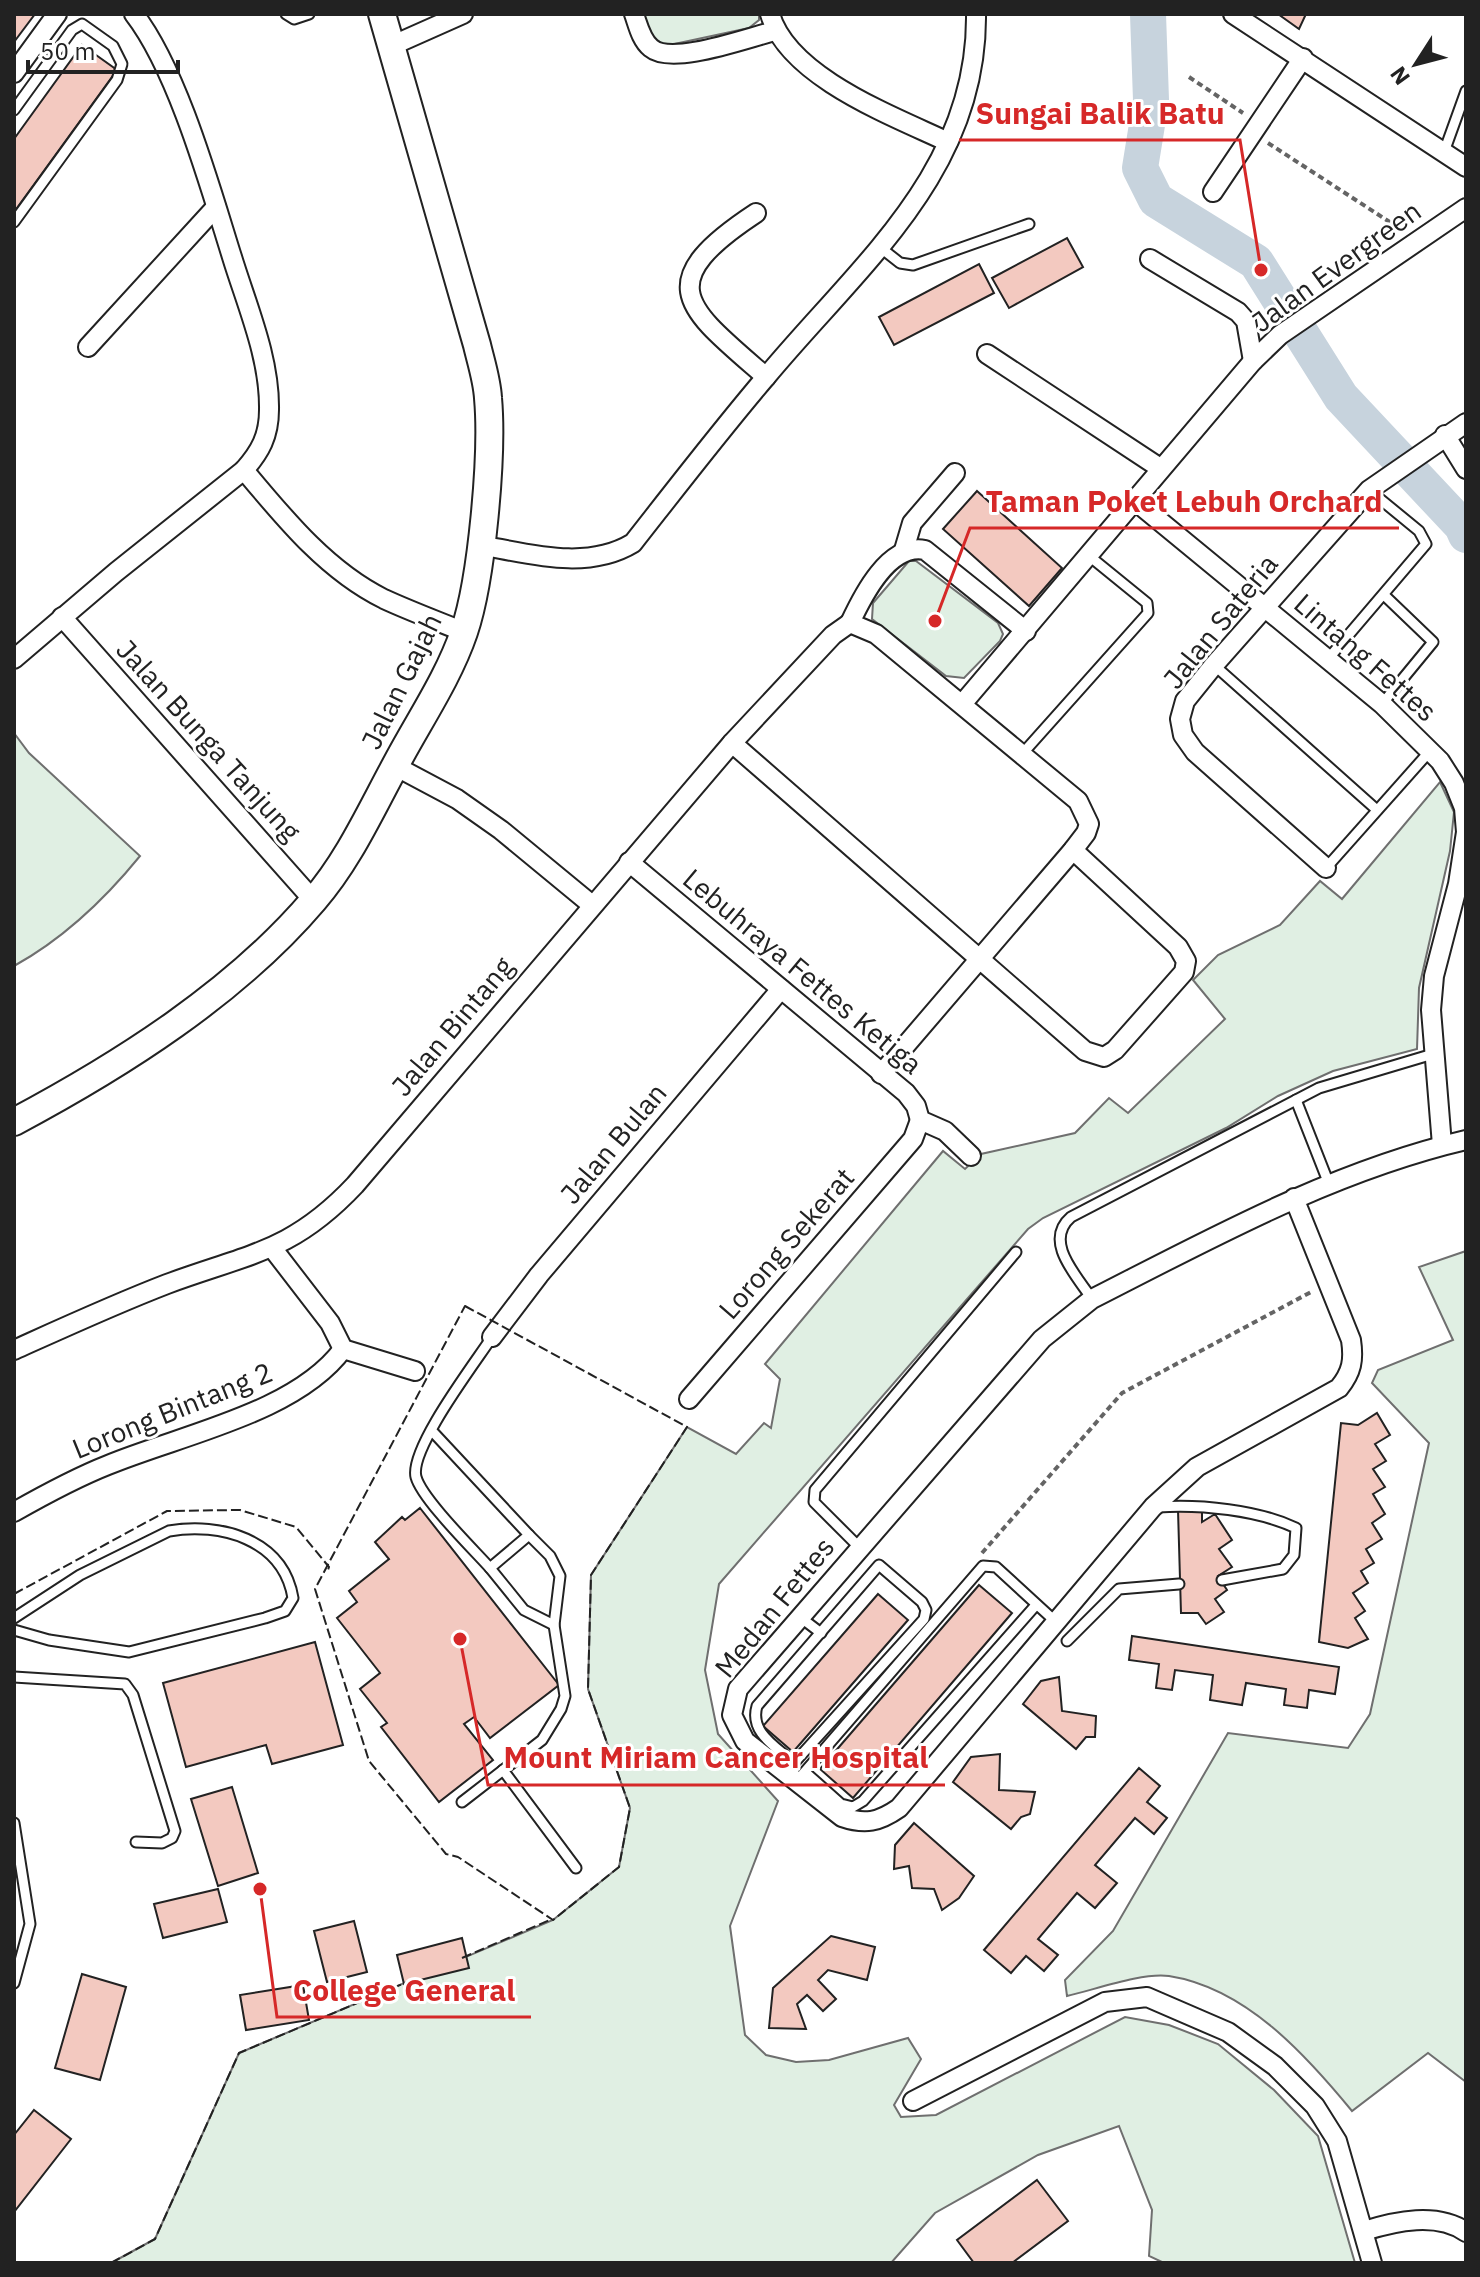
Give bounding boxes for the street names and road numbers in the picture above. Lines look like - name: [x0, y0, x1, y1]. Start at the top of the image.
- street label: Jalan Evergreen: [1244, 192, 1428, 340]
- street label: Jalan Sateria: [1154, 546, 1286, 696]
- street label: Lintang Fettes: [1287, 585, 1445, 729]
- street label: Jalan Gajah: [352, 607, 450, 755]
- street label: Jalan Bunga Tanjung: [109, 631, 310, 849]
- street label: Lebuhraya Fettes Ketiga: [676, 860, 930, 1082]
- street label: Jalan Bintang: [383, 948, 521, 1103]
- street label: Jalan Bulan: [552, 1075, 674, 1211]
- street label: Lorong Sekerat: [710, 1160, 862, 1326]
- street label: Lorong Bintang 2: [67, 1353, 277, 1467]
- street label: Medan Fettes: [706, 1529, 842, 1685]

